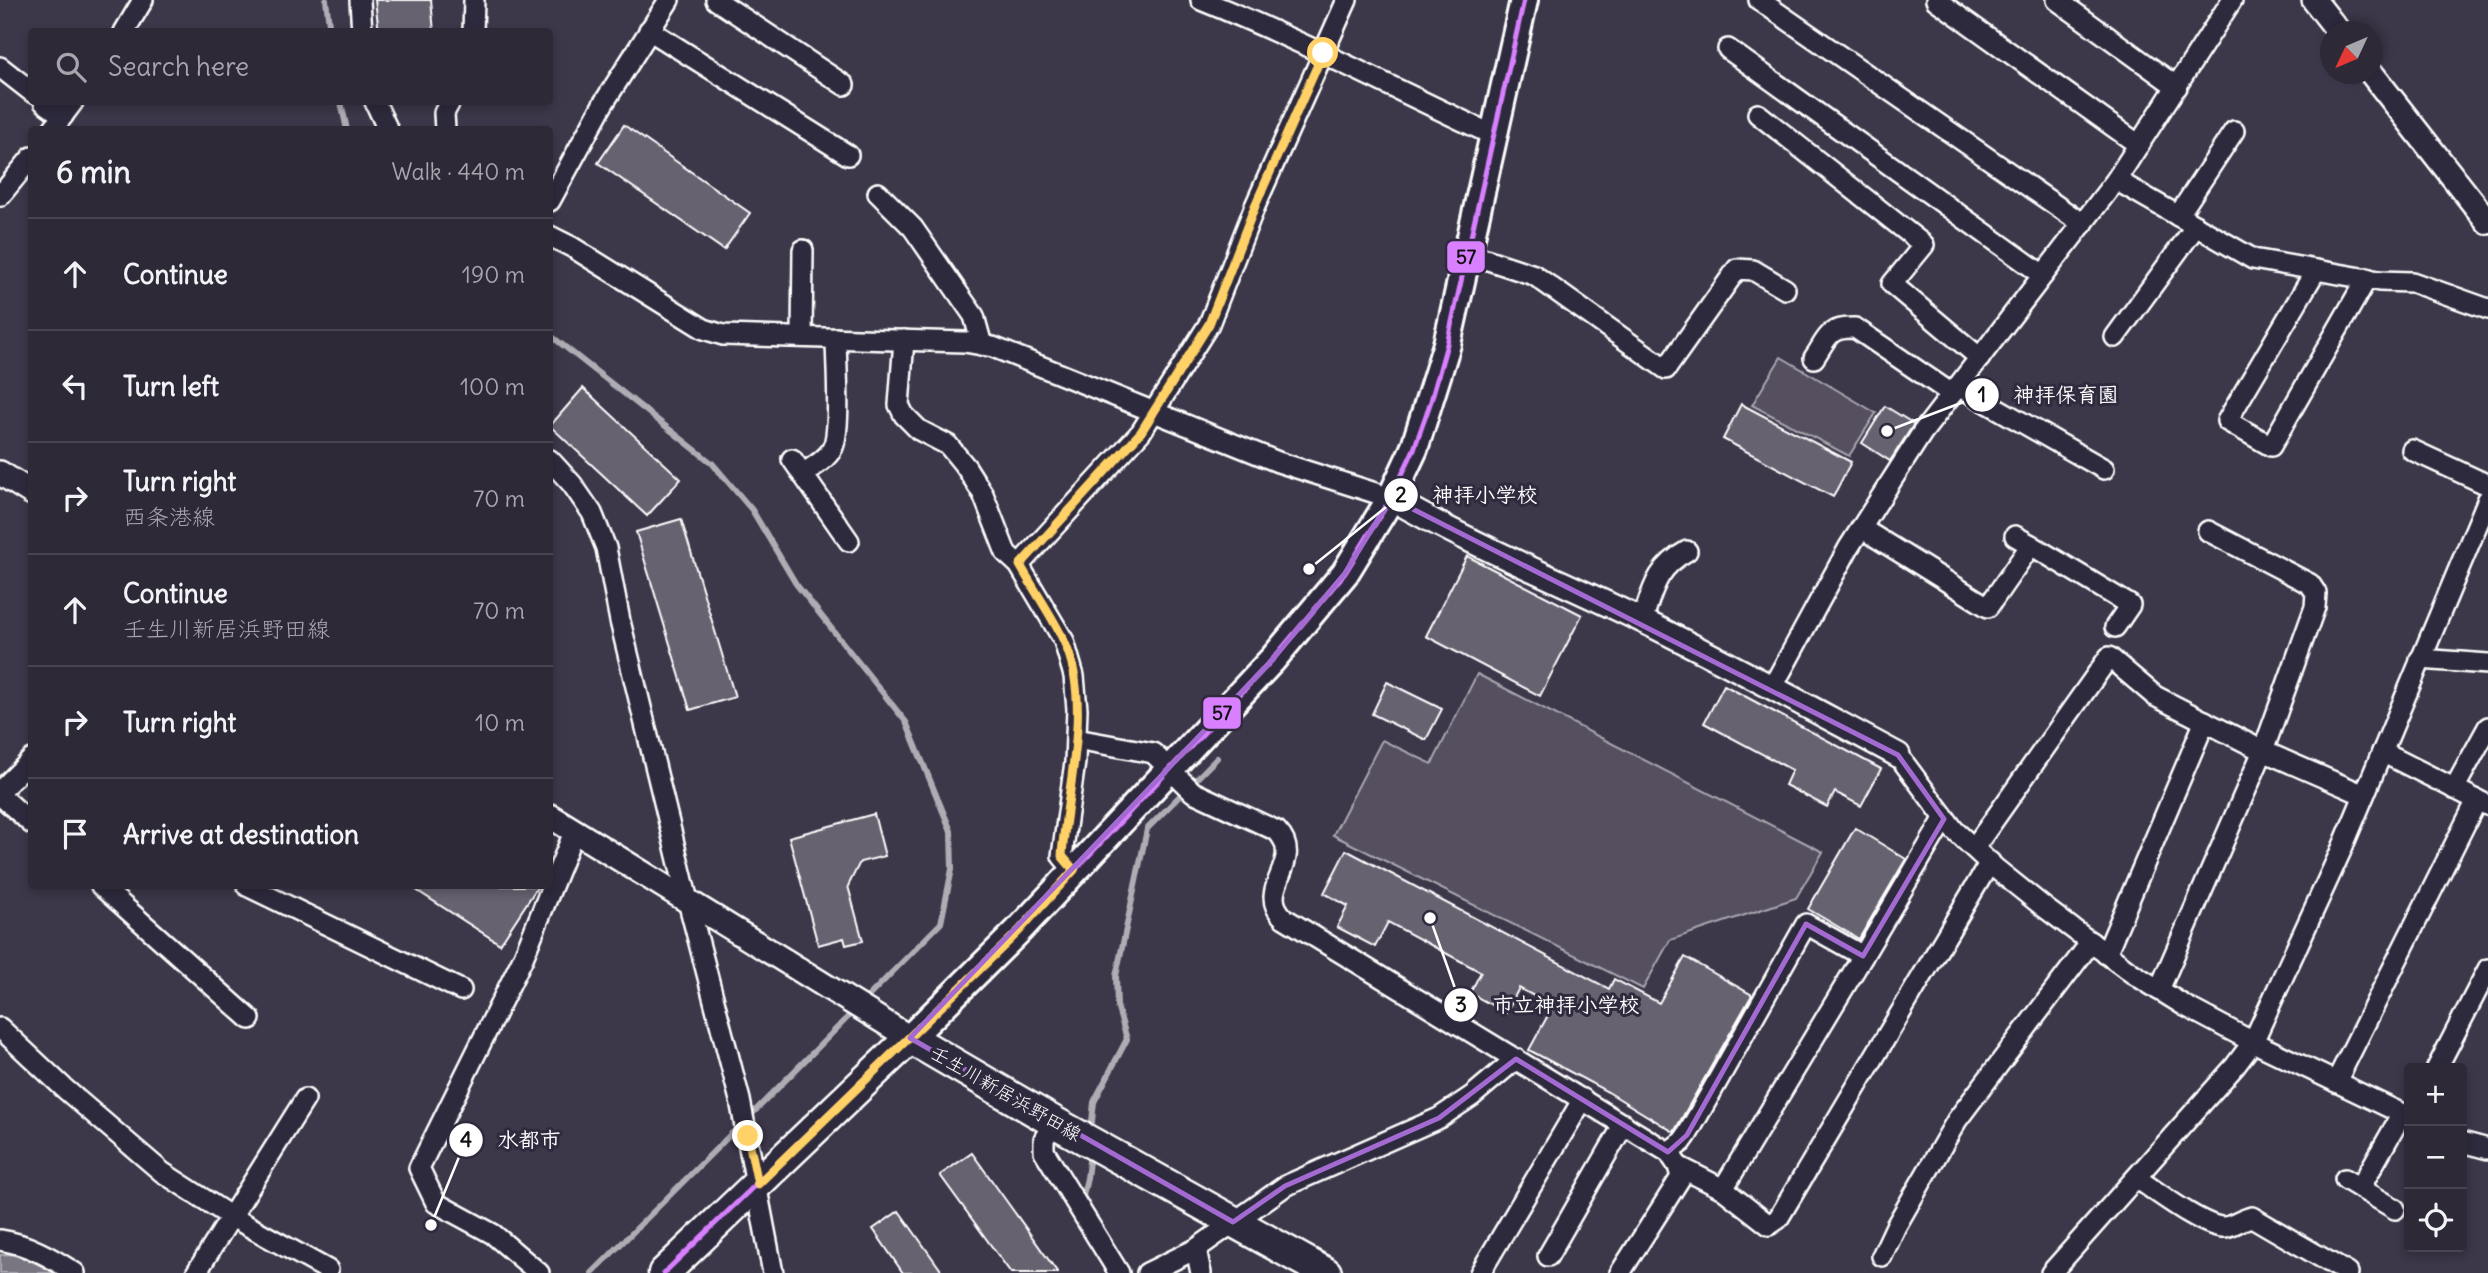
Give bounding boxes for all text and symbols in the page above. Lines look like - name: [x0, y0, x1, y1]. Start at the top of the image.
- north arrow: [2320, 21, 2383, 84]
- search box: [28, 28, 553, 105]
- route start: [1307, 37, 1338, 68]
- icon: search: [52, 48, 90, 86]
- text: Search here: [108, 50, 249, 83]
- text: 6 min: [56, 153, 131, 191]
- text: Walk · 440 m: [391, 157, 525, 186]
- line badge: 57: [1446, 240, 1486, 274]
- text: 57: [1456, 245, 1477, 269]
- icon: ahead: [56, 255, 94, 293]
- text: Continue: [123, 258, 228, 291]
- text: 190 m: [462, 260, 525, 289]
- icon: left: [56, 367, 94, 405]
- text: Turn left: [123, 370, 219, 403]
- text: 100 m: [460, 372, 525, 401]
- callout: 神拝保育園: [1965, 374, 2133, 416]
- text: 1: [1978, 381, 1986, 408]
- text: 神拝保育園: [2014, 381, 2119, 408]
- text: Turn right: [123, 465, 236, 498]
- callout: 神拝小学校: [1383, 474, 1551, 516]
- icon: right: [56, 479, 94, 517]
- text: 2: [1395, 481, 1407, 508]
- text: 神拝小学校: [1433, 481, 1538, 508]
- text: 70 m: [473, 484, 525, 513]
- text: 西条港線: [123, 502, 215, 531]
- text: Continue: [123, 577, 228, 610]
- icon: ahead: [56, 591, 94, 629]
- text: 70 m: [473, 596, 525, 625]
- text: 壬生川新居浜野田線: [123, 614, 330, 643]
- line badge: 57: [1202, 696, 1242, 730]
- text: 57: [1212, 701, 1233, 725]
- icon: right: [56, 703, 94, 741]
- text: Turn right: [123, 706, 236, 739]
- text: 10 m: [475, 708, 525, 737]
- icon: arrive: [56, 815, 94, 853]
- text: Arrive at destination: [123, 818, 359, 851]
- callout: 市立神拝小学校: [1444, 984, 1654, 1026]
- text: 3: [1455, 991, 1467, 1018]
- text: 市立神拝小学校: [1493, 991, 1640, 1018]
- street label: 壬生川新居浜野田線: [926, 1040, 1086, 1146]
- map controls: [2404, 1063, 2467, 1252]
- button: +: [2404, 1063, 2467, 1126]
- callout: 水都市: [448, 1119, 574, 1161]
- route end: [732, 1120, 763, 1151]
- text: 4: [460, 1126, 472, 1153]
- text: 水都市: [498, 1126, 561, 1153]
- button: −: [2404, 1126, 2467, 1189]
- button: locate: [2404, 1189, 2467, 1252]

